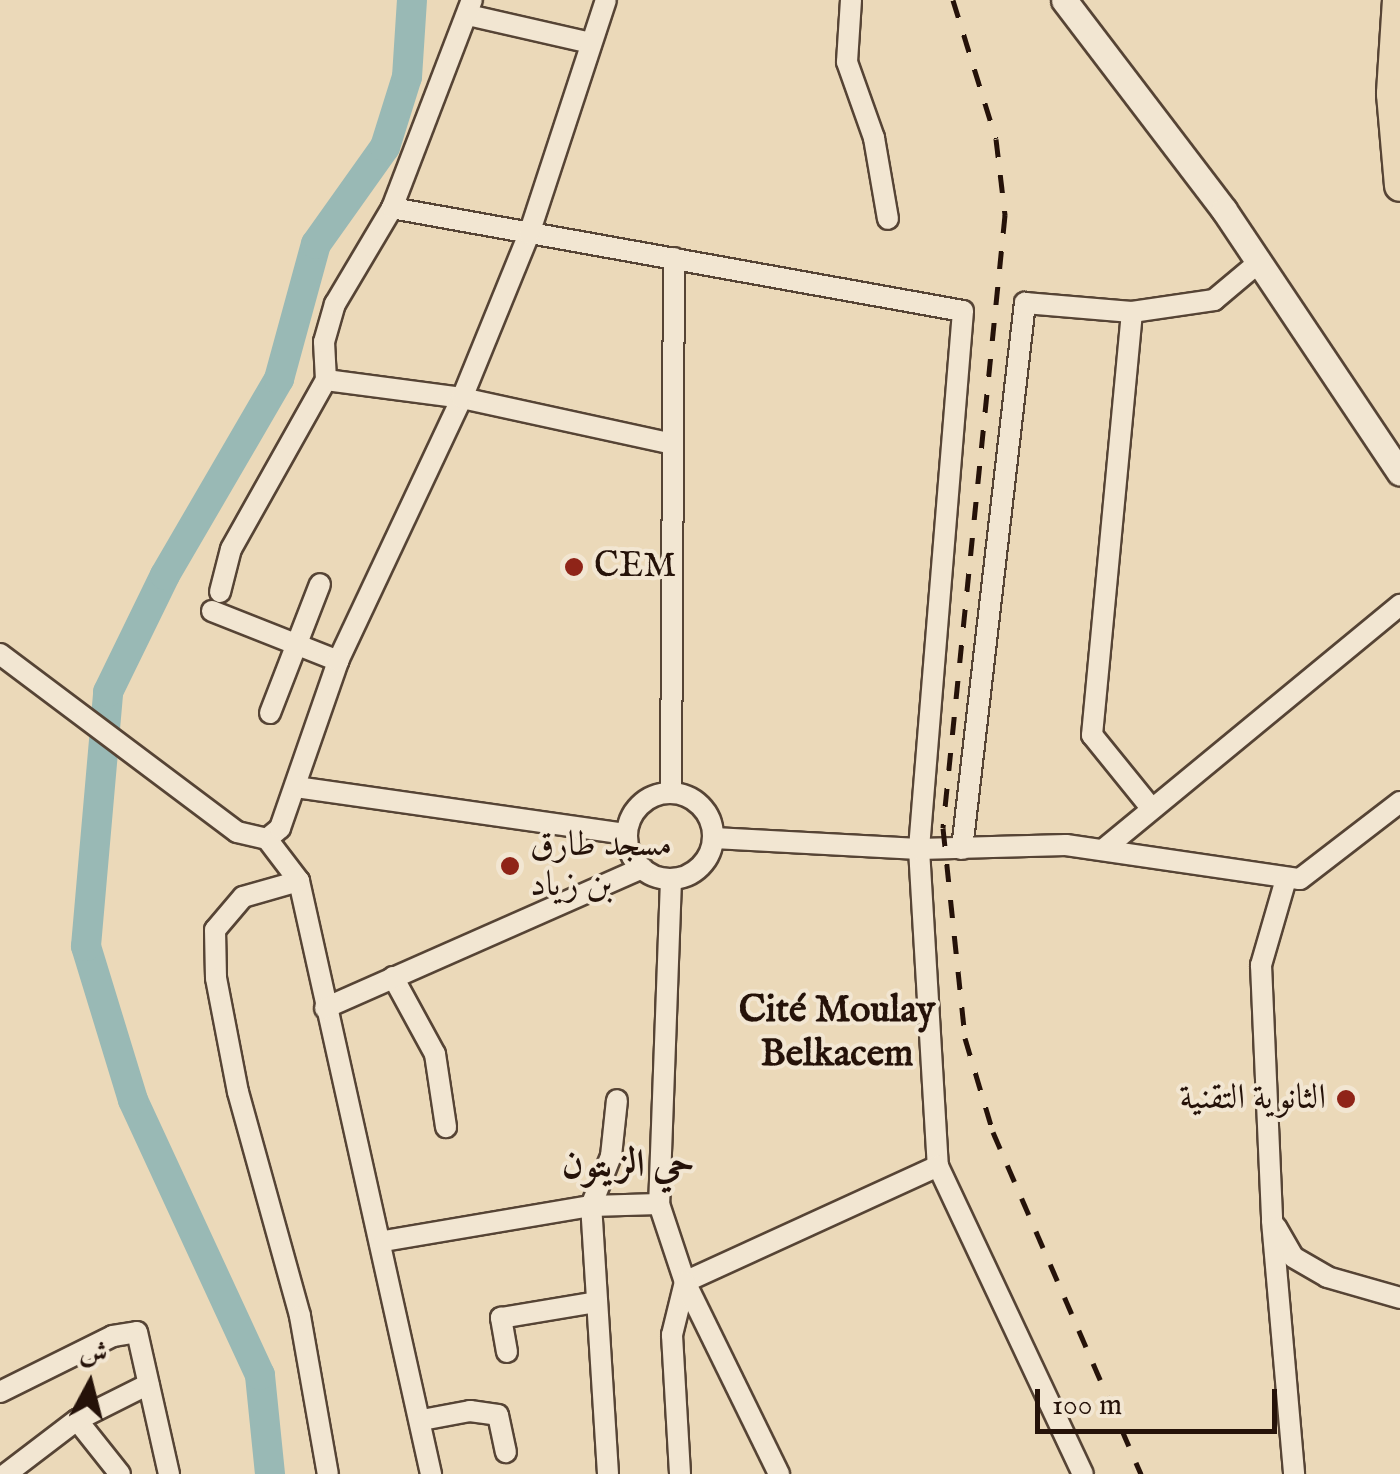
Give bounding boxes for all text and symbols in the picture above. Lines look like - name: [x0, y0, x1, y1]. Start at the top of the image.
- place label: CEM: [594, 546, 676, 588]
- marker: CEM: [563, 556, 585, 578]
- place label: مسجد طارق بن زياد: [530, 825, 672, 907]
- marker: مسجد طارق بن زياد: [499, 855, 521, 877]
- district label: Cité Moulay Belkacem: [739, 989, 935, 1078]
- place label: الثانوية التقنية: [1179, 1078, 1326, 1120]
- marker: الثانوية التقنية: [1335, 1088, 1357, 1110]
- district label: حي الزيتون: [562, 1144, 694, 1190]
- north arrow: [40, 1334, 140, 1434]
- text: ش: [78, 1335, 110, 1373]
- scale bar: [1040, 1369, 1282, 1431]
- text: 100 m: [1052, 1387, 1122, 1425]

